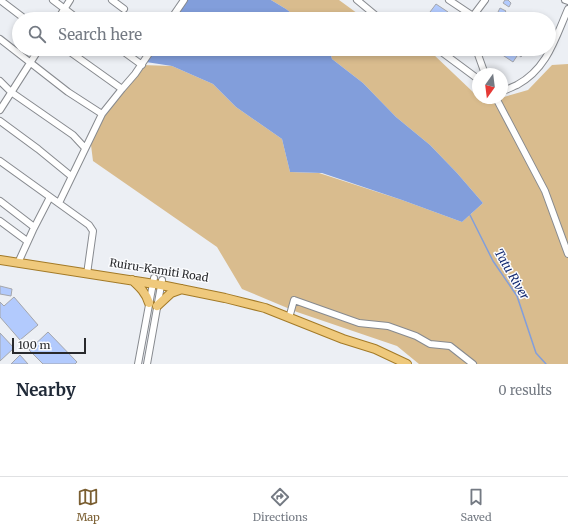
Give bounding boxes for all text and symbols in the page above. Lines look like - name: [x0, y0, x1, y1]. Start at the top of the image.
- search box: [12, 12, 556, 56]
- icon: search: [26, 23, 48, 45]
- text: Search here: [58, 25, 142, 44]
- north arrow: [472, 68, 508, 104]
- water label: Tatu River: [491, 246, 533, 303]
- street label: Ruiru-Kamiti Road: [109, 255, 210, 285]
- scale bar: [12, 336, 86, 355]
- text: 100 m: [18, 338, 50, 352]
- text: Nearby: [16, 379, 76, 401]
- text: 0 results: [498, 382, 552, 399]
- tab: Map: [76, 486, 100, 524]
- tab: Directions: [253, 486, 308, 524]
- tab: Saved: [460, 486, 492, 524]

